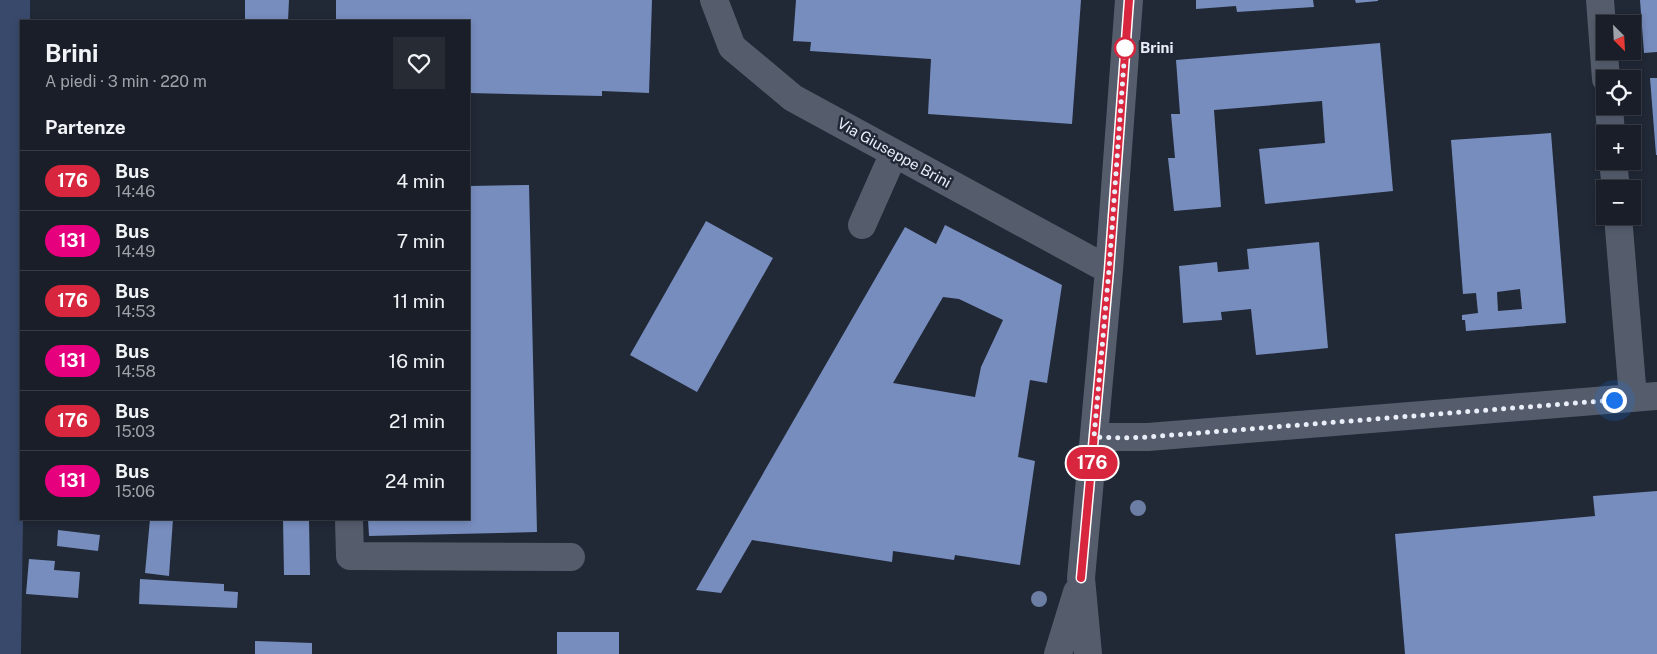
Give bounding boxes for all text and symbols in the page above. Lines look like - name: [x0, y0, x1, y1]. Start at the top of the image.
- north arrow: [1596, 15, 1641, 60]
- map controls: [1596, 15, 1641, 225]
- button: heart: [393, 37, 445, 89]
- marker: Brini: [1114, 37, 1136, 59]
- text: Brini: [45, 39, 98, 67]
- place label: Brini: [1140, 39, 1173, 56]
- button: locate: [1596, 70, 1641, 115]
- text: A piedi · 3 min · 220 m: [45, 72, 207, 91]
- street label: Via Giuseppe Brini: [834, 114, 954, 191]
- text: Partenze: [45, 116, 126, 138]
- button: +: [1596, 125, 1641, 170]
- text: Bus: [115, 160, 149, 182]
- text: 176: [57, 170, 88, 191]
- text: 4 min: [396, 170, 445, 192]
- button: −: [1596, 180, 1641, 225]
- text: 14:46: [115, 182, 155, 201]
- text: Bus: [115, 220, 149, 242]
- text: 131: [59, 230, 86, 251]
- text: 7 min: [397, 230, 445, 252]
- text: 14:49: [115, 242, 155, 261]
- text: Bus: [115, 280, 149, 302]
- text: 176: [57, 290, 88, 311]
- text: 11 min: [393, 290, 445, 312]
- text: 14:53: [115, 302, 156, 321]
- text: Bus: [115, 340, 149, 362]
- text: 131: [59, 350, 86, 371]
- text: 16 min: [389, 350, 445, 372]
- text: 14:58: [115, 362, 156, 381]
- your location: [1602, 388, 1627, 413]
- text: Bus: [115, 400, 149, 422]
- text: 176: [57, 410, 88, 431]
- text: 21 min: [389, 410, 445, 432]
- text: 15:03: [115, 422, 155, 441]
- line badge: 176: [1063, 447, 1121, 479]
- text: 176: [1077, 452, 1107, 473]
- text: Bus: [115, 460, 149, 482]
- text: 131: [59, 470, 86, 491]
- text: 24 min: [385, 470, 445, 492]
- text: 15:06: [115, 482, 155, 501]

